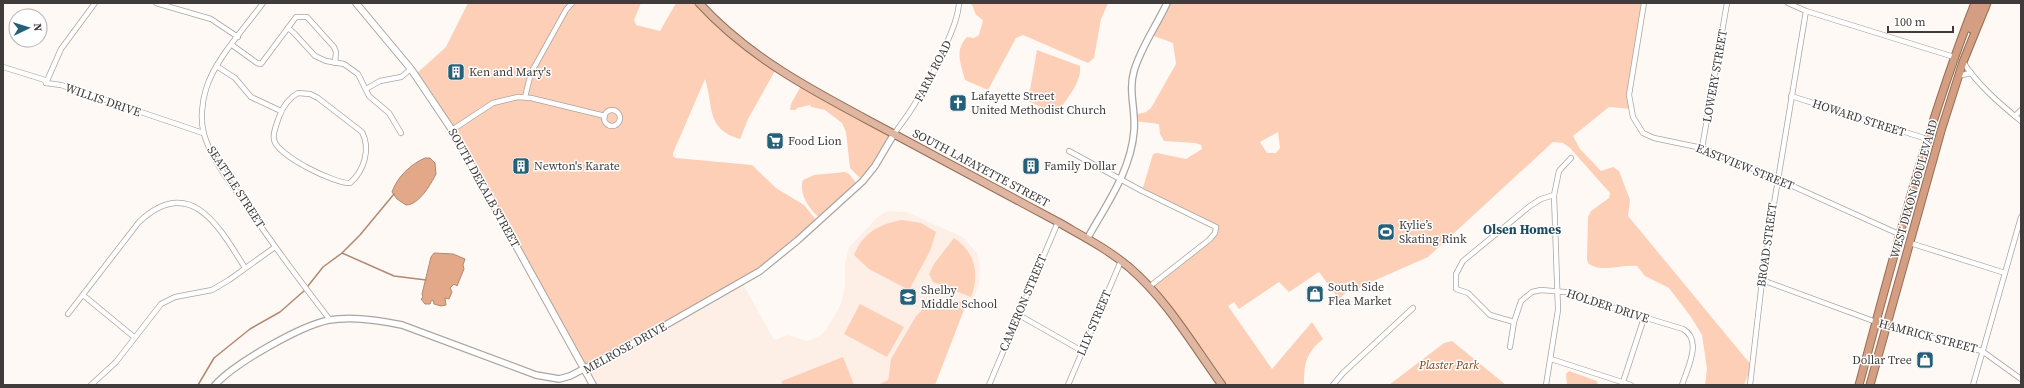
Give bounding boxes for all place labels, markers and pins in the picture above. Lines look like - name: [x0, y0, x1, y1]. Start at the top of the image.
- building icon: Ken and Mary's: [446, 62, 466, 82]
- place label: Ken and Mary's: [469, 64, 551, 80]
- place label: Lafayette Street United Methodist Church: [971, 88, 1106, 118]
- church icon: Lafayette Street United Methodist Church: [948, 93, 968, 113]
- supermarket icon: Food Lion: [765, 131, 785, 151]
- place label: Food Lion: [788, 133, 842, 149]
- building icon: Newton's Karate: [511, 156, 531, 176]
- building icon: Family Dollar: [1021, 156, 1041, 176]
- place label: Newton's Karate: [534, 158, 620, 174]
- place label: Family Dollar: [1044, 158, 1116, 174]
- place label: Kylie’s Skating Rink: [1399, 217, 1467, 247]
- sports icon: Kylie’s Skating Rink: [1376, 222, 1396, 242]
- place label: South Side Flea Market: [1328, 279, 1391, 309]
- place label: Shelby Middle School: [921, 282, 998, 312]
- shop icon: South Side Flea Market: [1305, 284, 1325, 304]
- school or university icon: Shelby Middle School: [898, 287, 918, 307]
- shop icon: Dollar Tree: [1915, 350, 1935, 370]
- place label: Dollar Tree: [1852, 352, 1912, 368]

